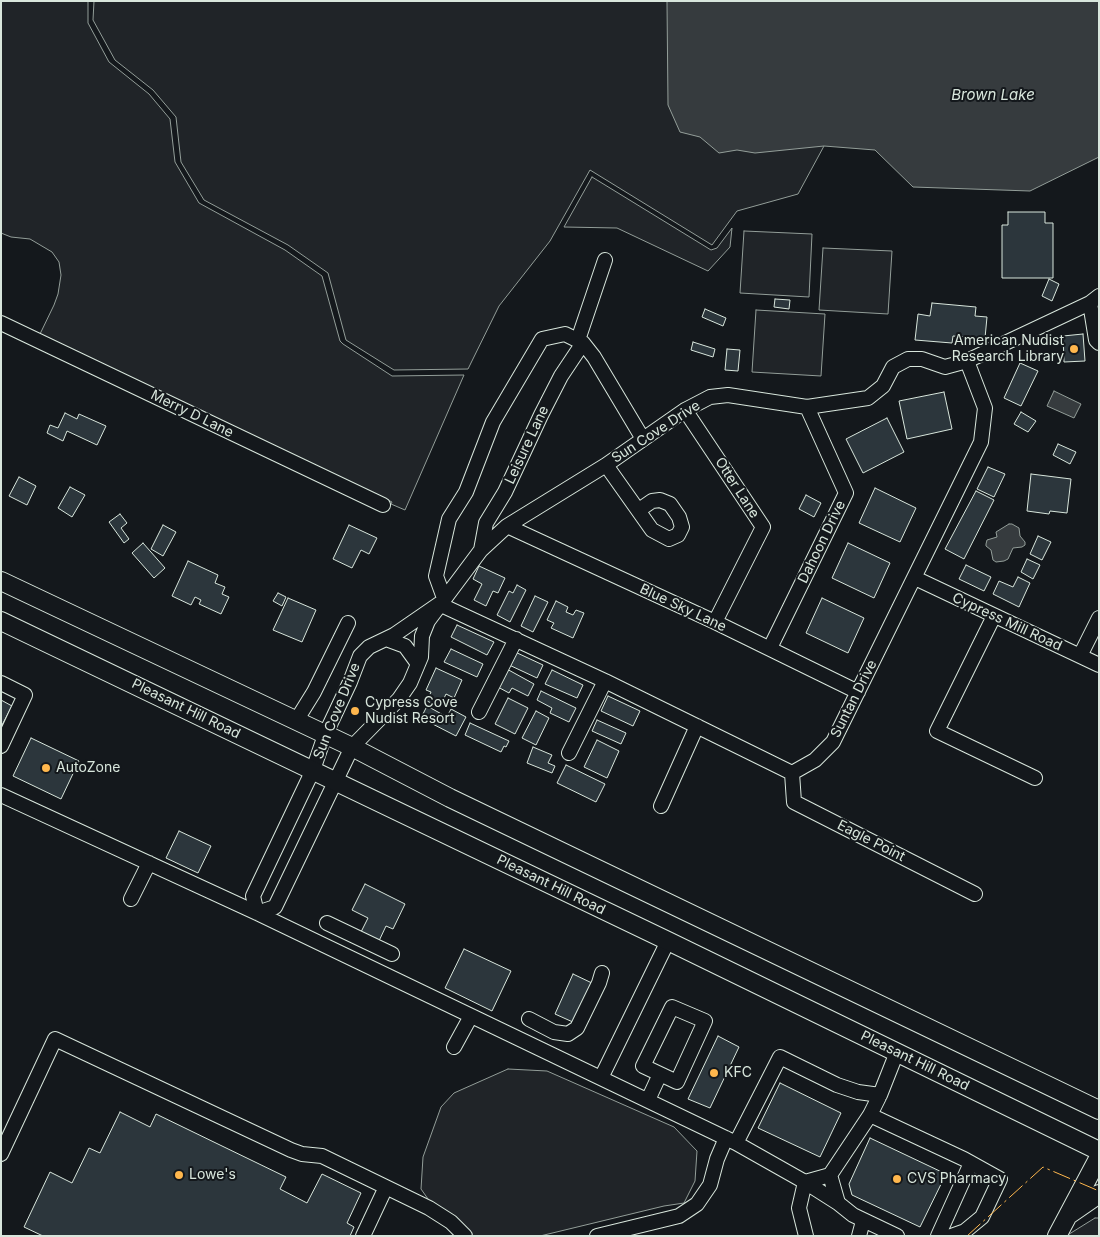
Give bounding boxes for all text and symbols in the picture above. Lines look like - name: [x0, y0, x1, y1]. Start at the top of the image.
- water label: Brown Lake: [951, 86, 1035, 104]
- place label: American Nudist Research Library: [952, 333, 1064, 366]
- marker: American Nudist Research Library: [1068, 343, 1080, 355]
- street label: Merry D Lane: [148, 387, 236, 441]
- street label: Sun Cove Drive: [609, 397, 703, 467]
- street label: Leisure Lane: [502, 403, 552, 487]
- street label: Otter Lane: [711, 455, 763, 521]
- street label: Dahoon Drive: [795, 498, 849, 586]
- street label: Blue Sky Lane: [637, 581, 729, 635]
- street label: Cypress Mill Road: [949, 589, 1065, 655]
- street label: Suntan Drive: [827, 657, 881, 741]
- street label: Sun Cove Drive: [310, 660, 364, 762]
- street label: Pleasant Hill Road: [129, 675, 243, 743]
- place label: Cypress Cove Nudist Resort: [365, 695, 458, 728]
- marker: Cypress Cove Nudist Resort: [349, 705, 361, 717]
- place label: AutoZone: [56, 760, 120, 776]
- marker: AutoZone: [40, 762, 52, 774]
- street label: Eagle Point: [834, 817, 908, 865]
- street label: Pleasant Hill Road: [494, 851, 608, 919]
- street label: Pleasant Hill Road: [858, 1027, 972, 1095]
- place label: KFC: [724, 1065, 752, 1081]
- marker: KFC: [708, 1067, 720, 1079]
- place label: Lowe's: [189, 1167, 236, 1183]
- marker: Lowe's: [173, 1169, 185, 1181]
- place label: CVS Pharmacy: [907, 1171, 1006, 1187]
- marker: CVS Pharmacy: [891, 1173, 903, 1185]

